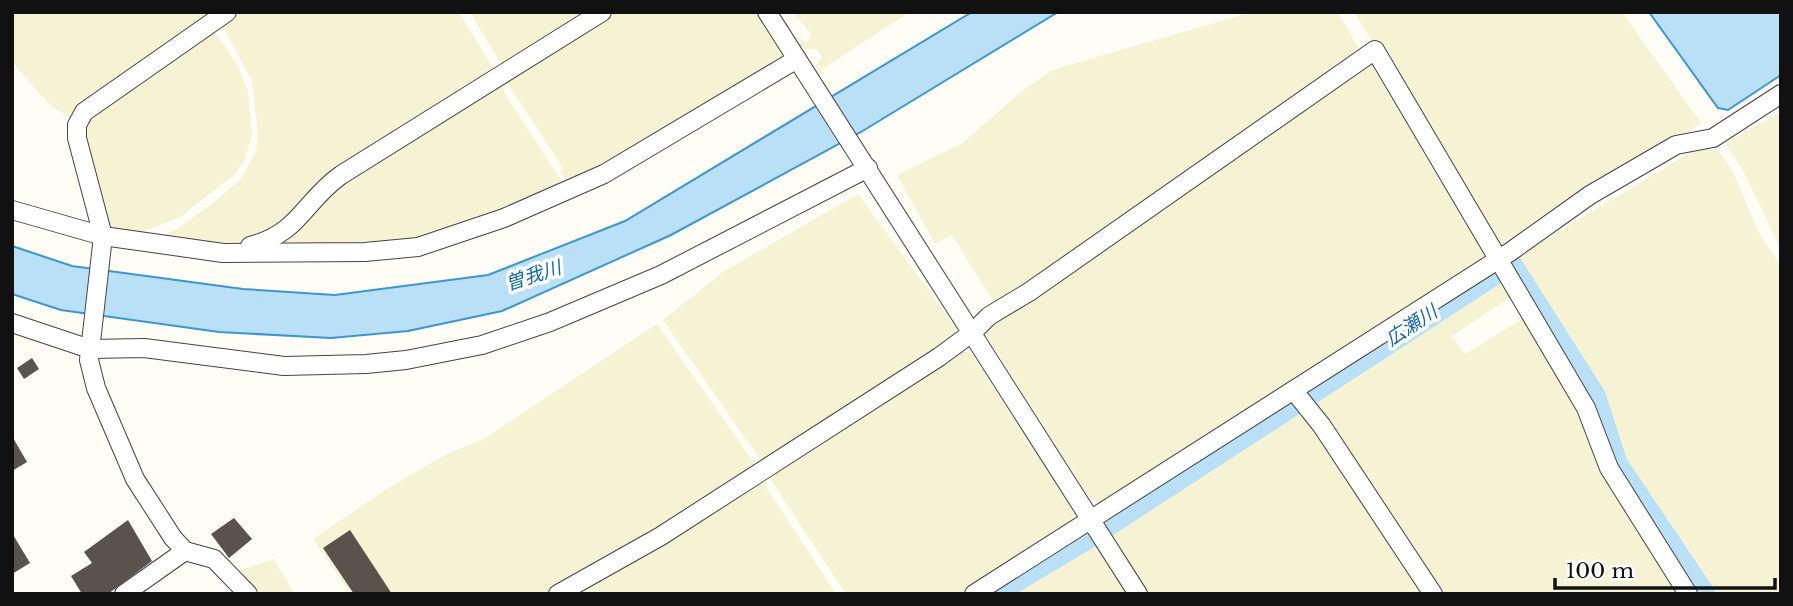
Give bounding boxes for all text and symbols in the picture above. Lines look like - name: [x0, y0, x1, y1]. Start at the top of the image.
- water label: 曽我川: [502, 255, 566, 295]
- water label: 広瀬川: [1381, 299, 1443, 351]
- scale bar: [1555, 546, 1776, 590]
- text: 100 m: [1566, 558, 1634, 584]

